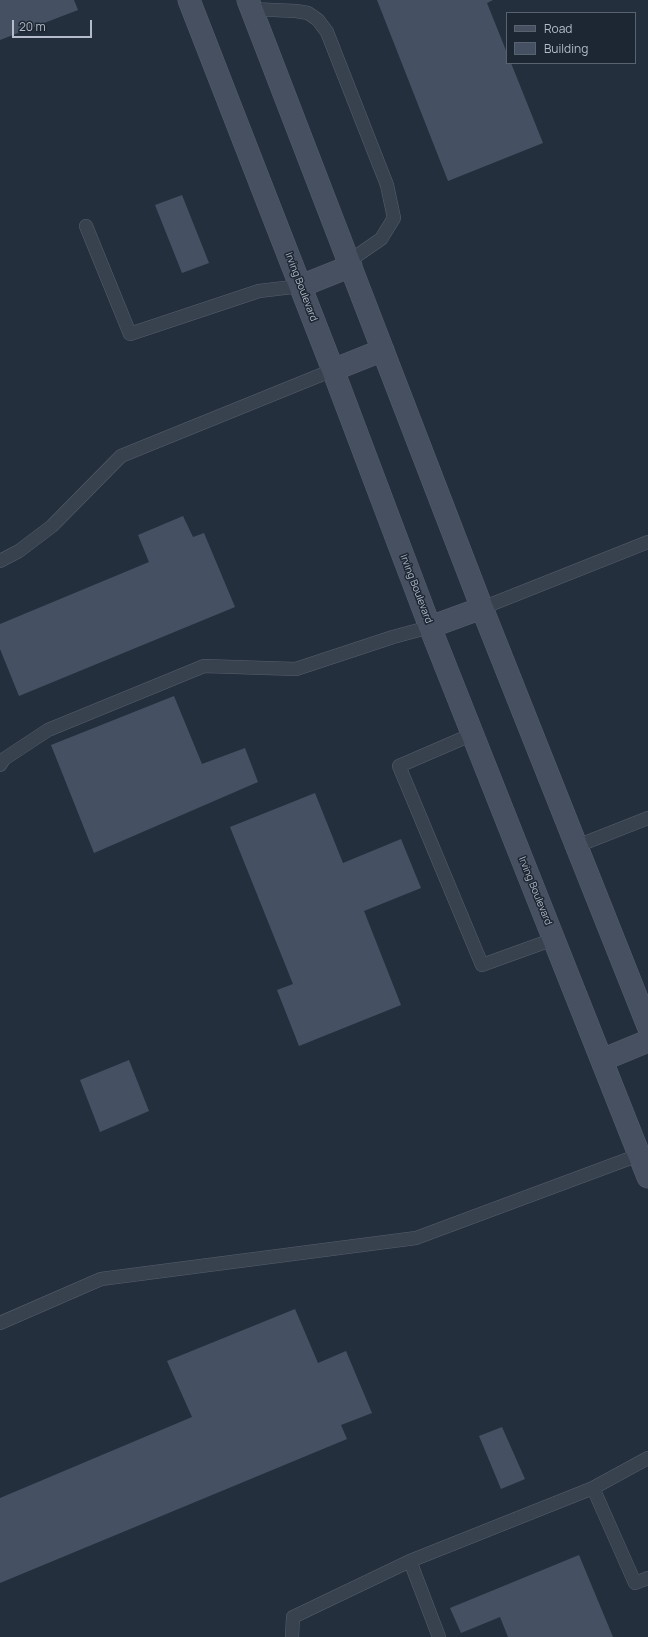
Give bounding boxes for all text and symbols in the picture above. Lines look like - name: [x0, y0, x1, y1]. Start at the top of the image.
- scale bar: [14, 12, 94, 38]
- legend: [506, 12, 636, 64]
- text: 20 m: [19, 18, 46, 35]
- text: Road: [544, 20, 572, 37]
- text: Building: [544, 40, 588, 57]
- street label: Irving Boulevard: [282, 251, 320, 323]
- street label: Irving Boulevard: [397, 553, 435, 625]
- street label: Irving Boulevard: [516, 855, 554, 927]

